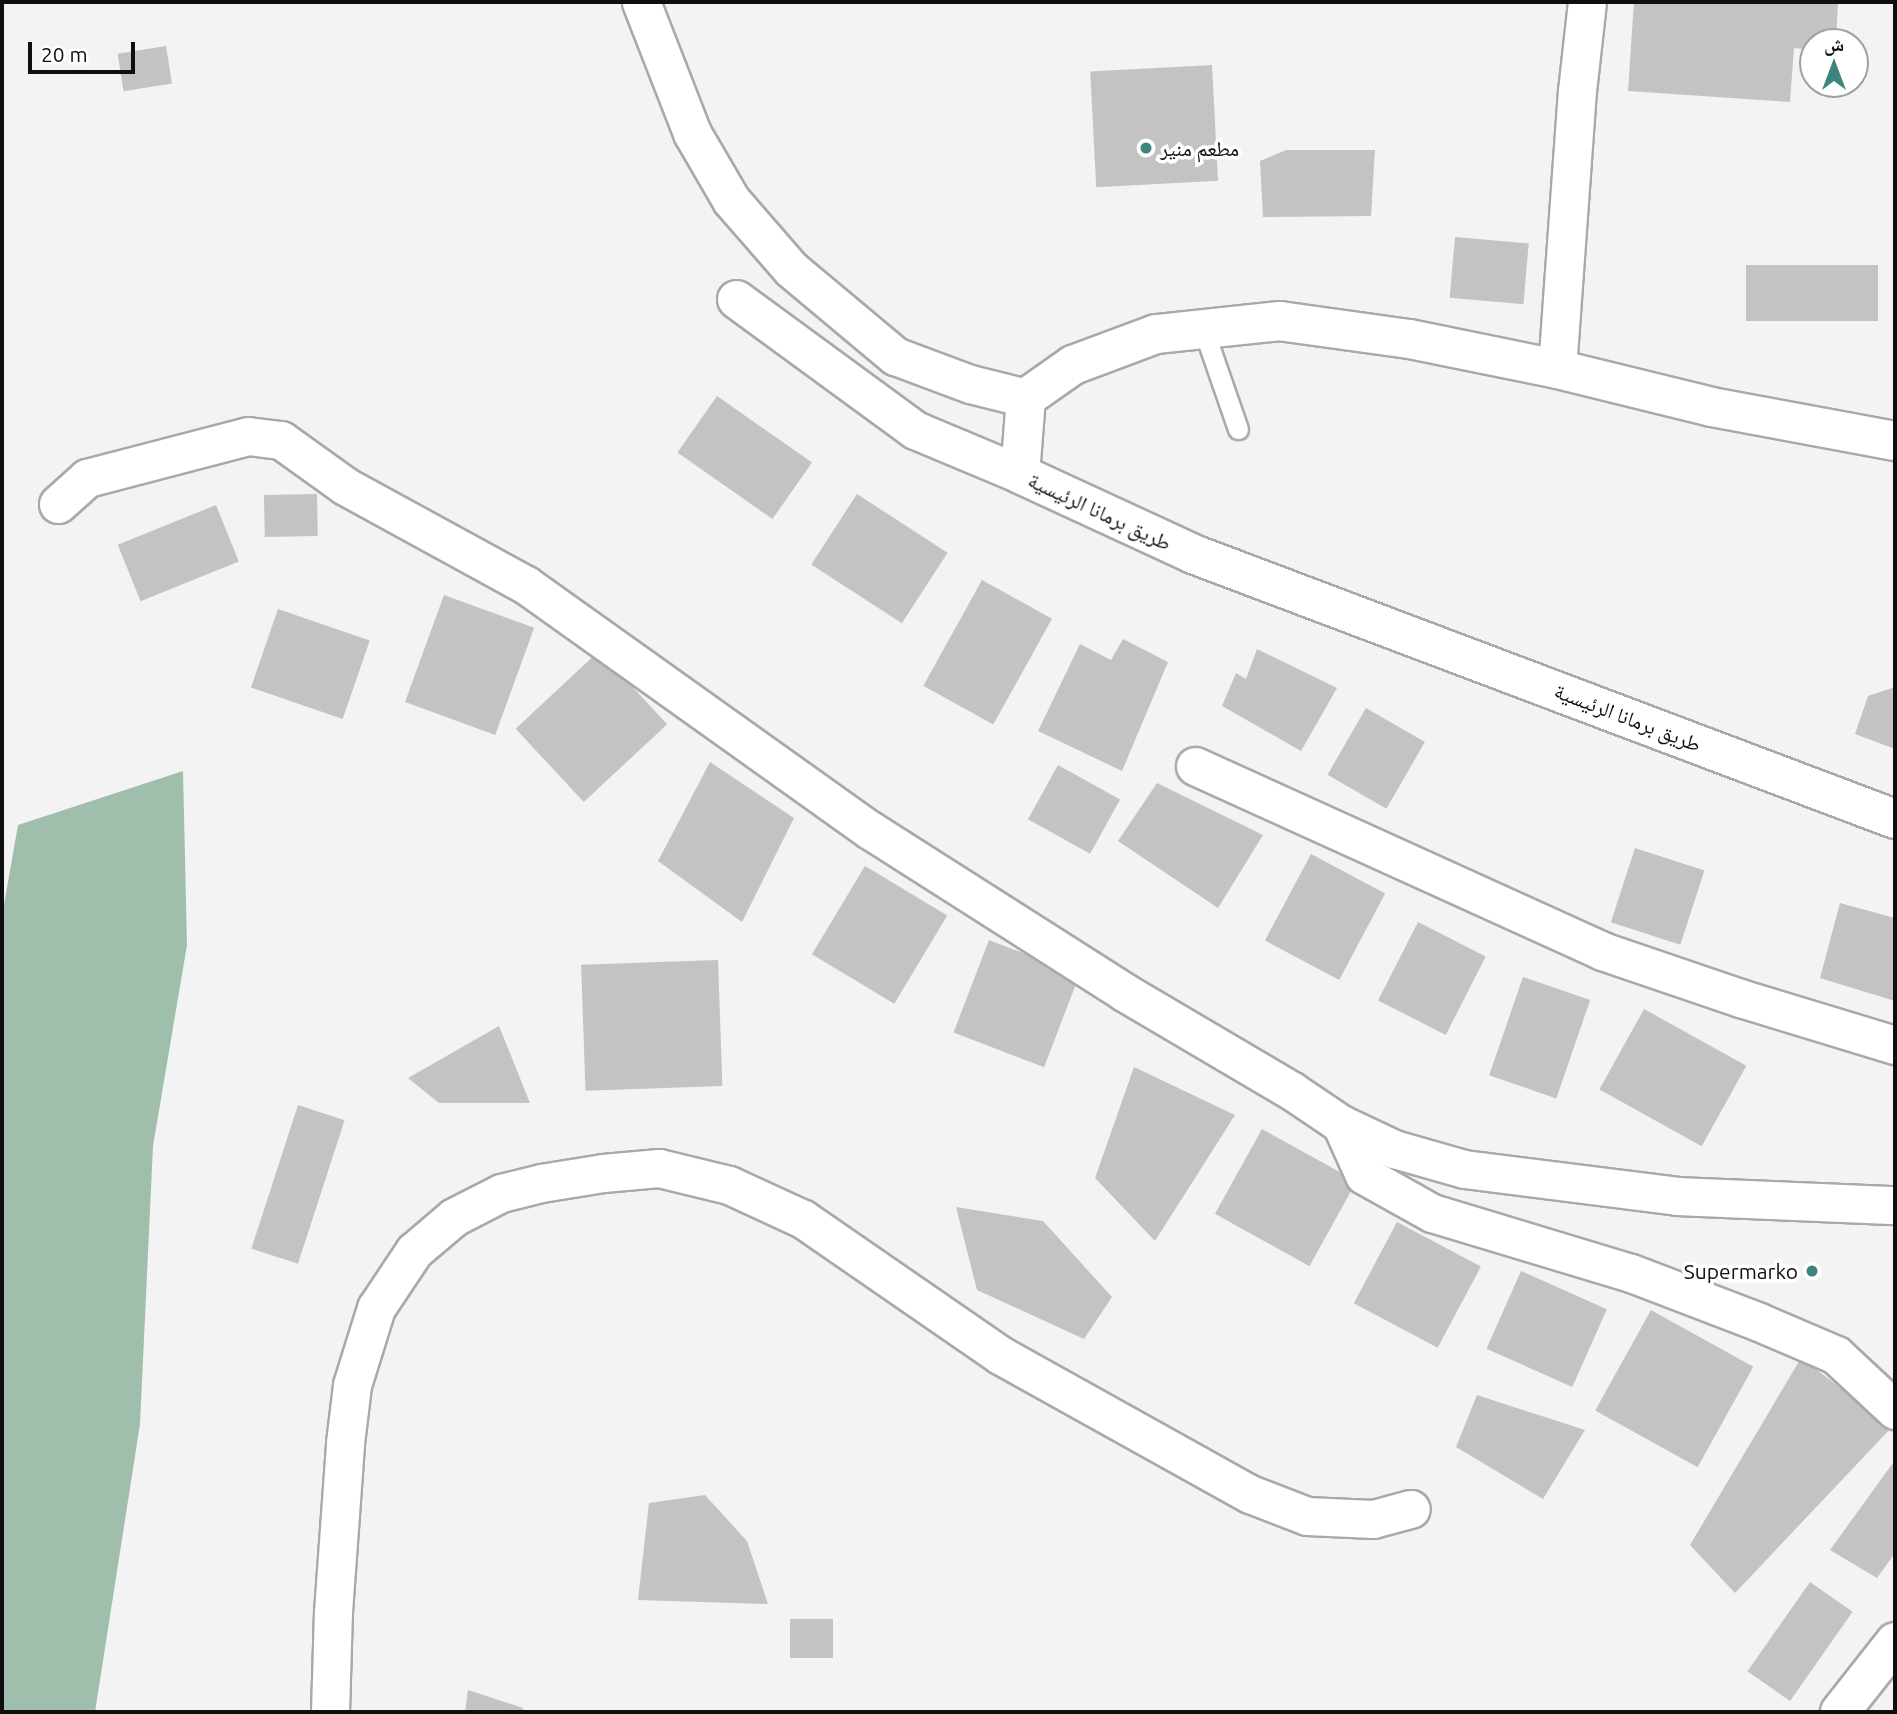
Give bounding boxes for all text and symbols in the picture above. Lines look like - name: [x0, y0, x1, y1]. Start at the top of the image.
- scale bar: [32, 28, 138, 72]
- north arrow: [1799, 28, 1869, 98]
- text: ش: [1824, 33, 1844, 55]
- text: 20 m: [41, 42, 88, 66]
- place label: مطعم منير: [1160, 135, 1239, 161]
- marker: مطعم منير: [1138, 140, 1154, 156]
- street label: طريق برمانا الرئيسية: [1024, 467, 1176, 555]
- street label: طريق برمانا الرئيسية: [1551, 677, 1705, 757]
- place label: Supermarko: [1684, 1258, 1798, 1284]
- marker: Supermarko: [1804, 1263, 1820, 1279]

